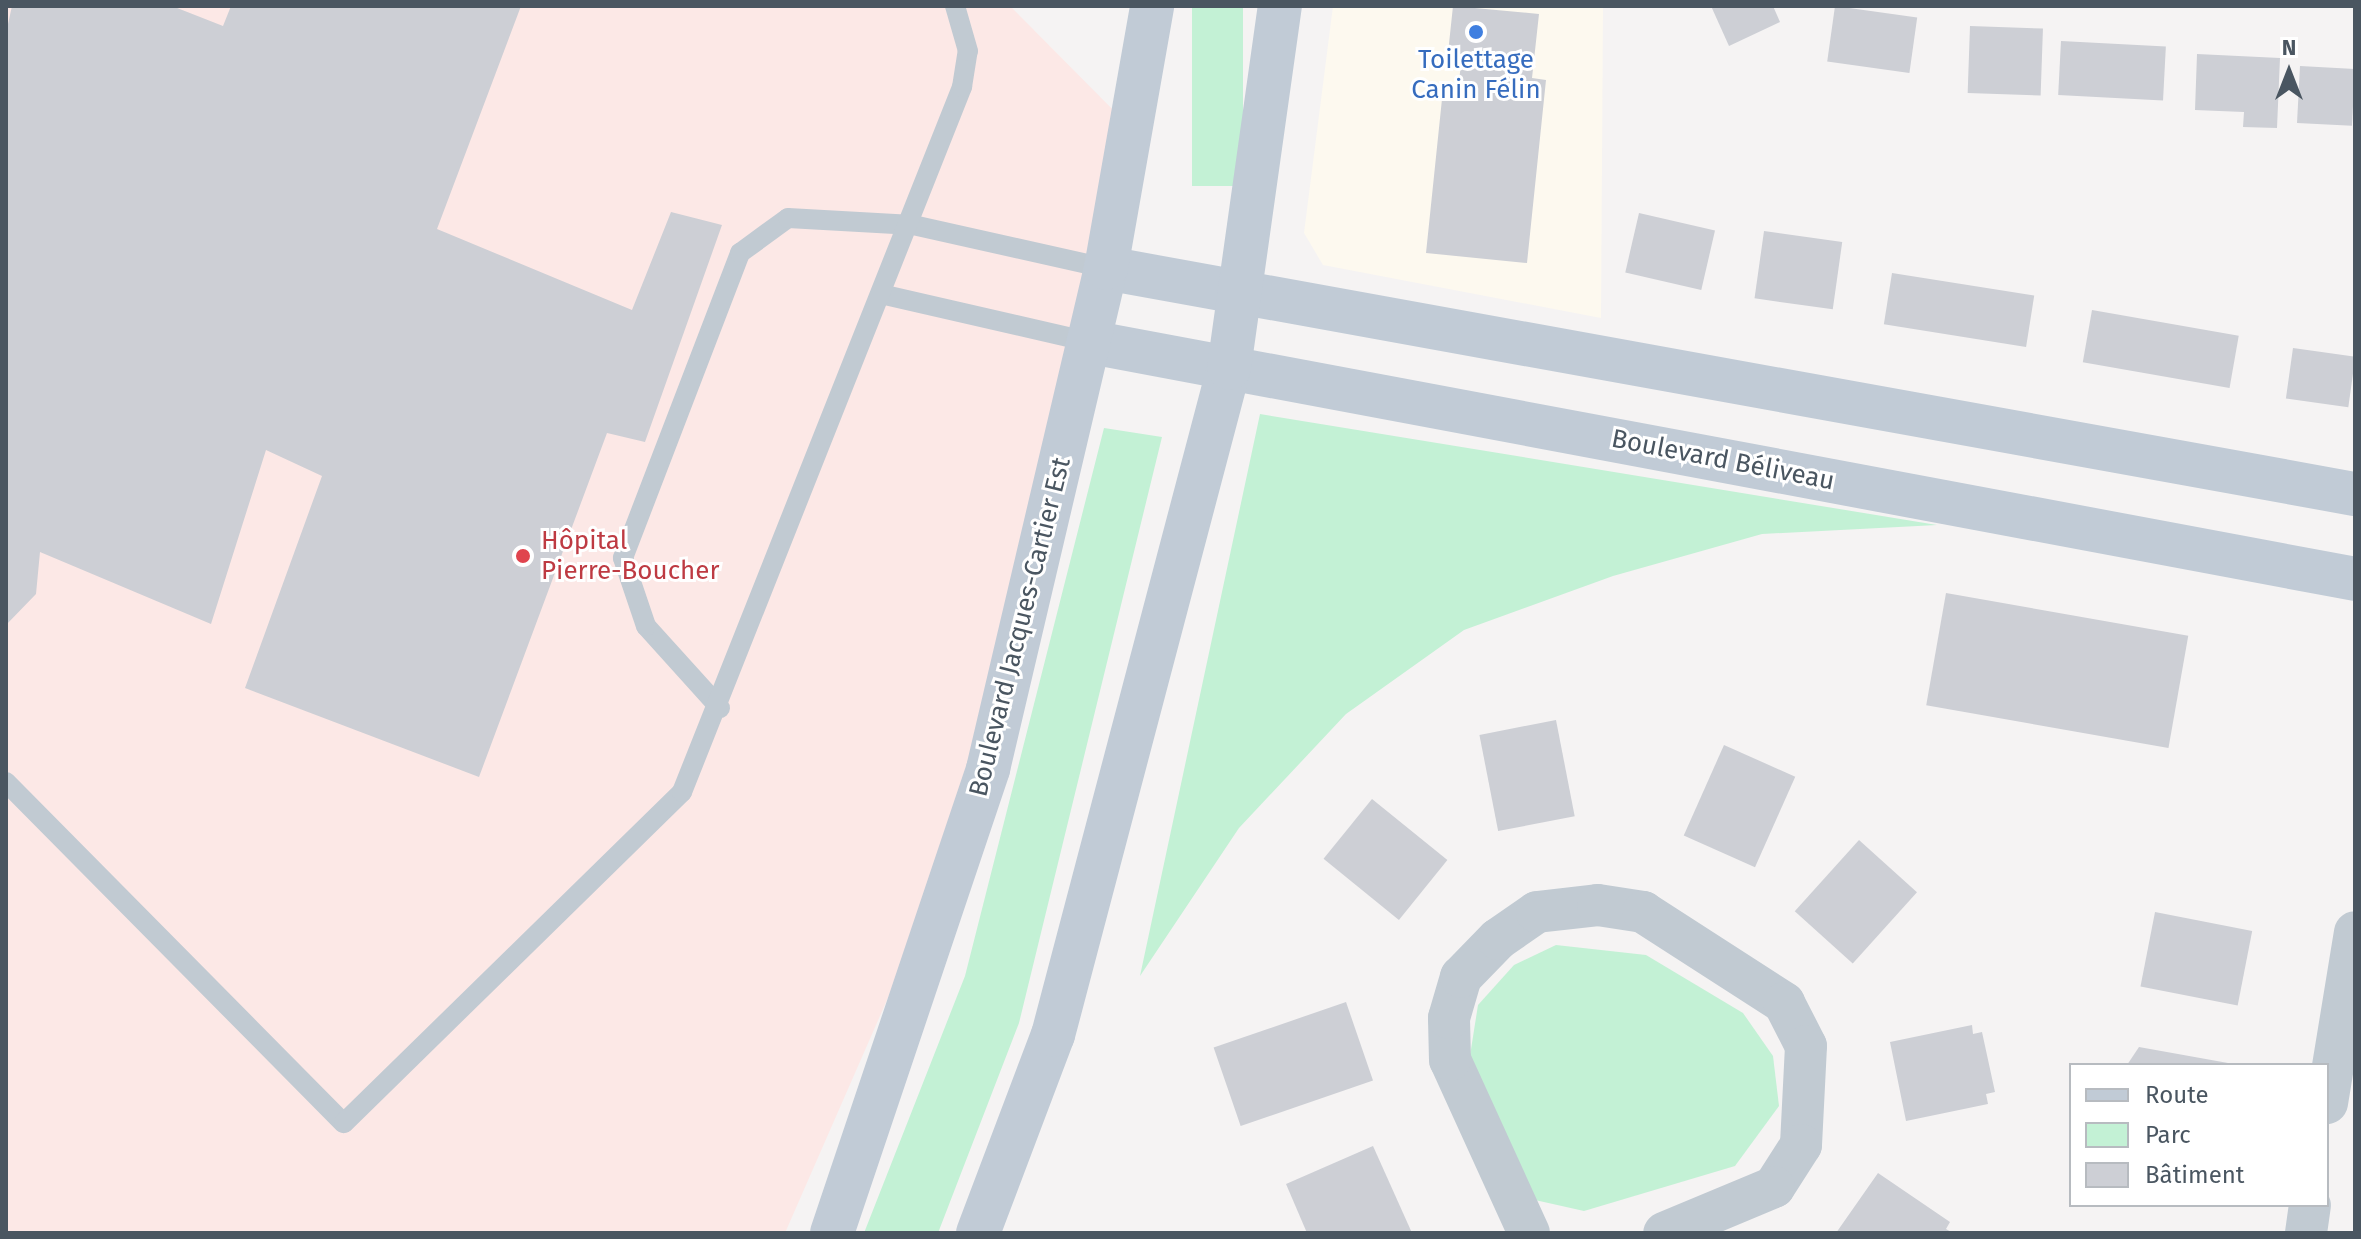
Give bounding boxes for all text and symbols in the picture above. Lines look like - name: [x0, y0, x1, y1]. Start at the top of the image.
- marker: Toilettage Canin Félin: [1467, 23, 1485, 41]
- north arrow: [2249, 32, 2329, 112]
- text: N: [2282, 34, 2296, 61]
- place label: Toilettage Canin Félin: [1411, 44, 1541, 106]
- street label: Boulevard Béliveau: [1609, 423, 1837, 497]
- street label: Boulevard Jacques-Cartier Est: [963, 454, 1077, 800]
- place label: Hôpital Pierre-Boucher: [541, 525, 720, 586]
- marker: Hôpital Pierre-Boucher: [512, 545, 534, 567]
- legend: [2069, 1063, 2329, 1207]
- text: Route: [2145, 1081, 2209, 1109]
- text: Parc: [2145, 1121, 2191, 1149]
- text: Bâtiment: [2145, 1161, 2244, 1189]

